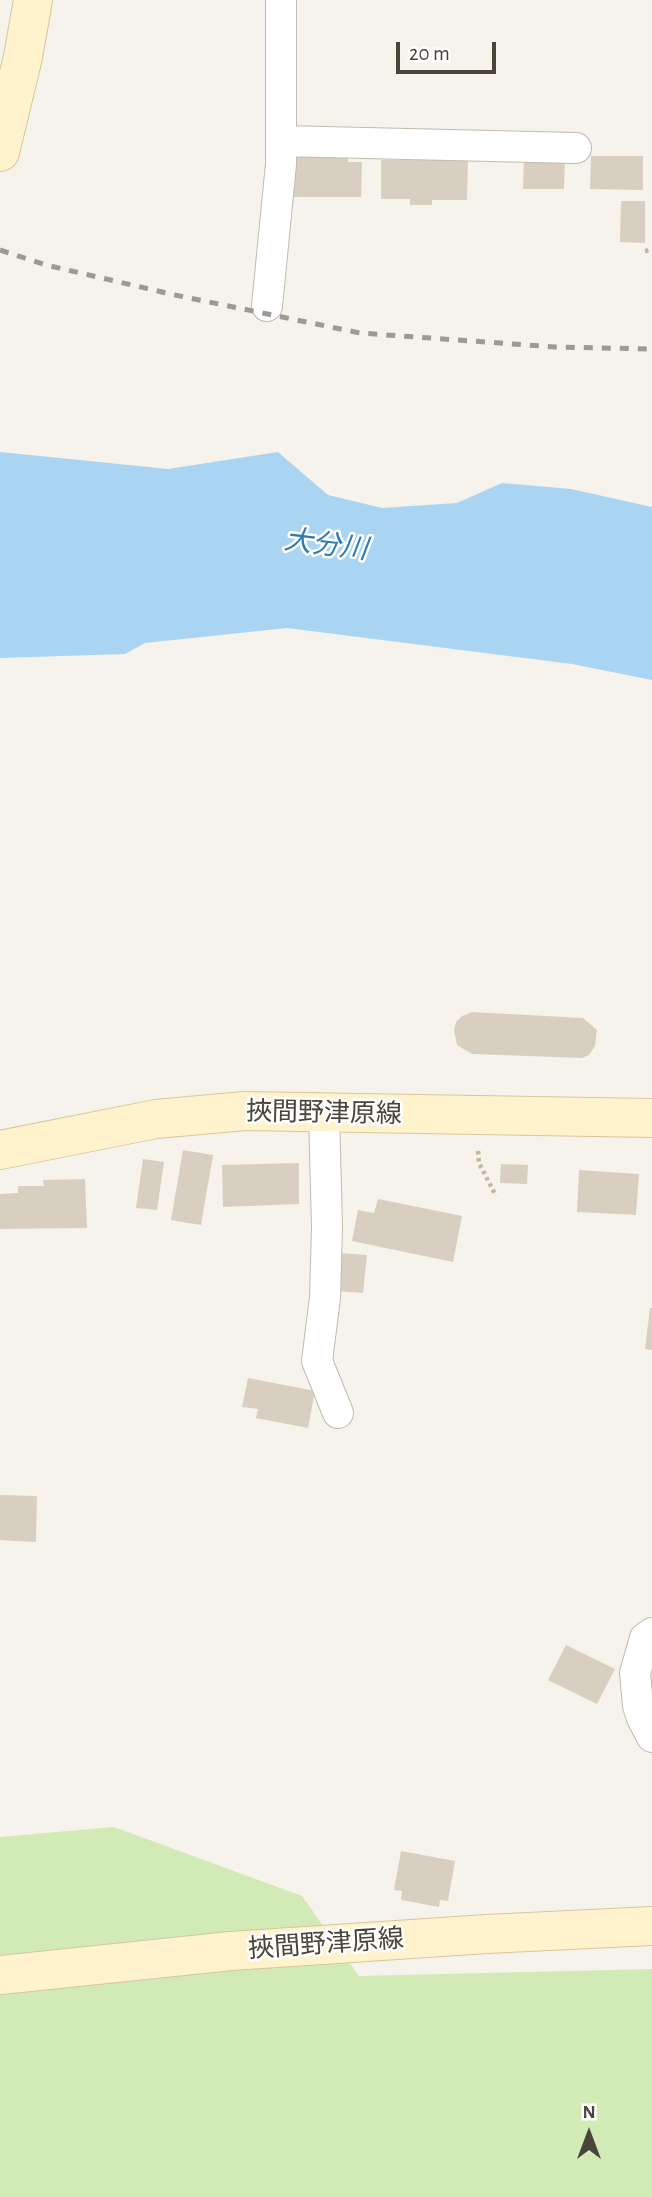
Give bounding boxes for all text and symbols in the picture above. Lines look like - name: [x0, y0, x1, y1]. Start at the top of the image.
- scale bar: [400, 28, 500, 72]
- text: 20 m: [409, 43, 450, 64]
- water label: 大分川: [282, 523, 370, 567]
- street label: 挾間野津原線: [246, 1096, 402, 1130]
- street label: 挾間野津原線: [247, 1923, 405, 1965]
- north arrow: [554, 2099, 624, 2169]
- text: N: [582, 2103, 596, 2122]

